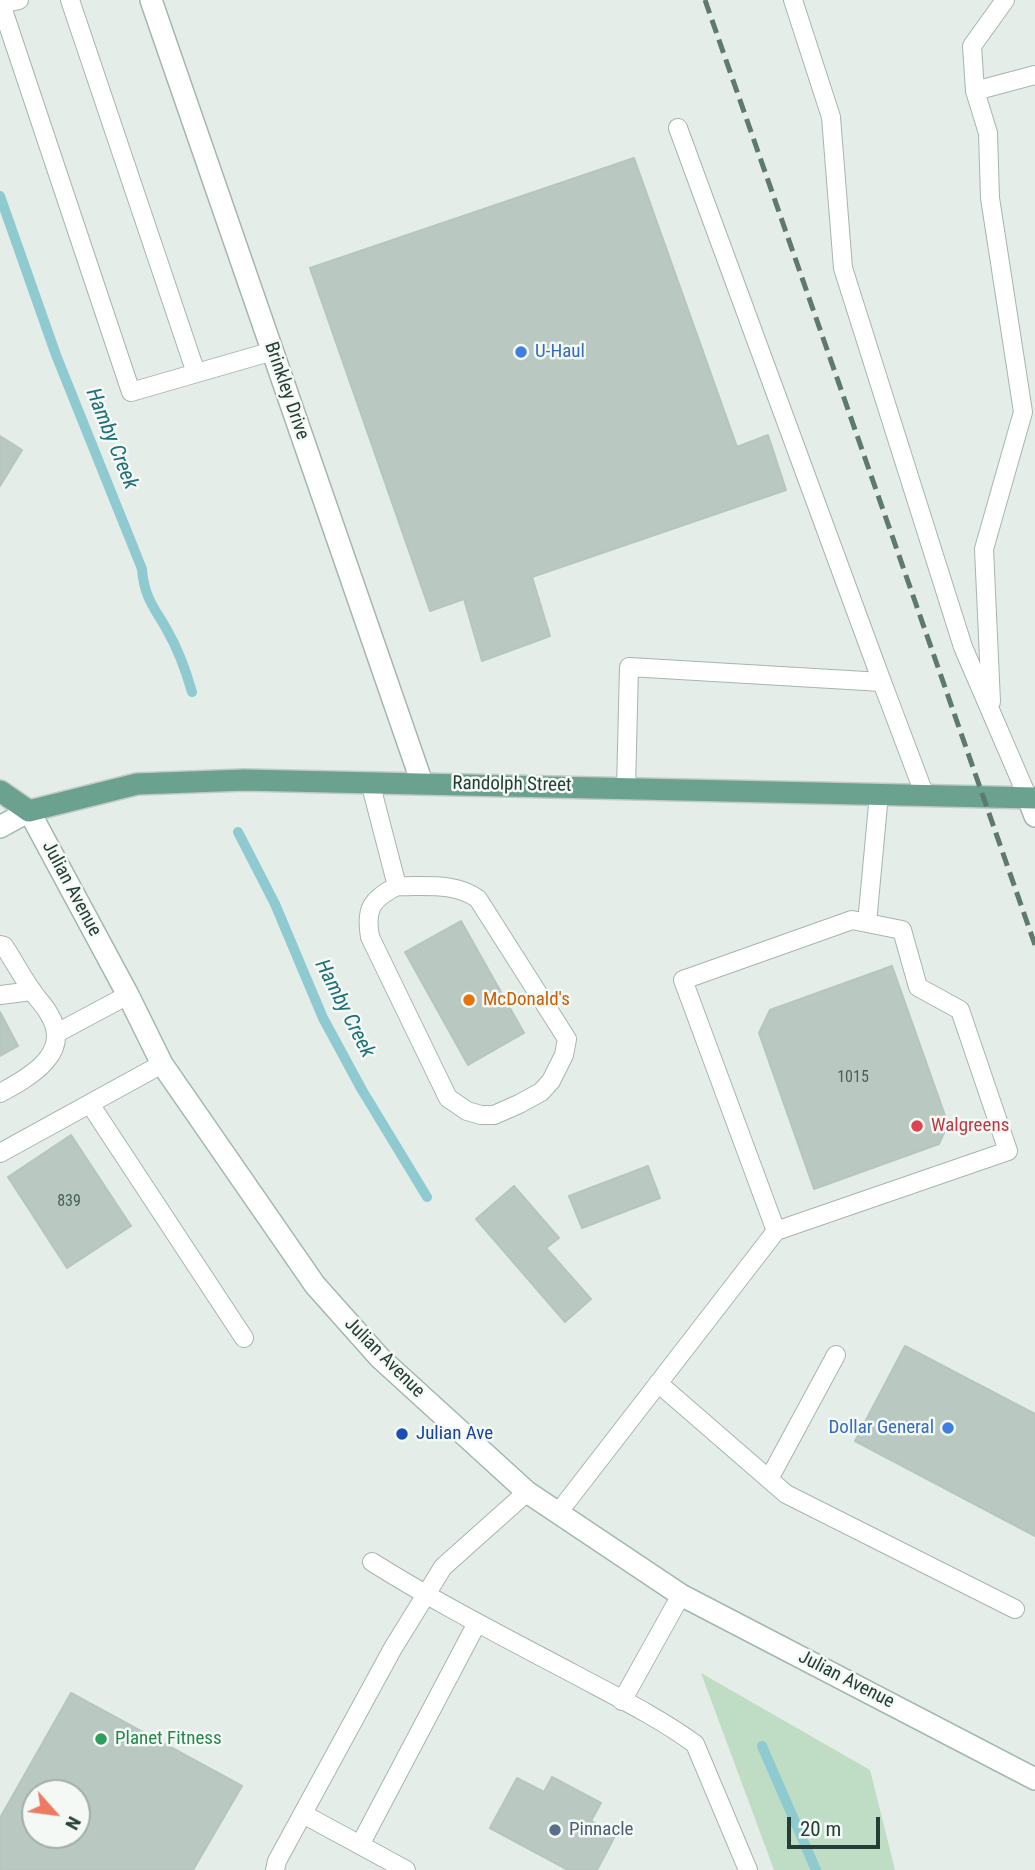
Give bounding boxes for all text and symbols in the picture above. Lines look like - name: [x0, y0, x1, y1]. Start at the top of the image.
- street label: Brinkley Drive: [259, 339, 313, 443]
- place label: U-Haul: [535, 341, 585, 363]
- marker: U-Haul: [513, 344, 529, 360]
- water label: Hamby Creek: [79, 385, 143, 493]
- street label: Randolph Street: [452, 773, 572, 797]
- street label: Julian Avenue: [36, 838, 106, 940]
- water label: Hamby Creek: [309, 956, 379, 1062]
- place label: McDonald's: [483, 989, 570, 1011]
- marker: McDonald's: [461, 992, 477, 1008]
- house number: 1015: [837, 1068, 869, 1088]
- place label: Walgreens: [931, 1115, 1009, 1137]
- marker: Walgreens: [909, 1118, 925, 1134]
- house number: 839: [57, 1192, 81, 1212]
- street label: Julian Avenue: [339, 1313, 429, 1403]
- place label: Dollar General: [829, 1417, 934, 1439]
- marker: Dollar General: [940, 1420, 956, 1436]
- place label: Julian Ave: [416, 1423, 493, 1445]
- marker: Julian Ave: [394, 1426, 410, 1442]
- street label: Julian Avenue: [794, 1646, 898, 1714]
- place label: Planet Fitness: [115, 1728, 222, 1750]
- marker: Planet Fitness: [93, 1731, 109, 1747]
- north arrow: [21, 1779, 91, 1849]
- scale bar: [790, 1804, 883, 1848]
- text: N: [60, 1813, 86, 1834]
- text: 20 m: [800, 1817, 841, 1841]
- place label: Pinnacle: [569, 1819, 633, 1841]
- marker: Pinnacle: [547, 1822, 563, 1838]

